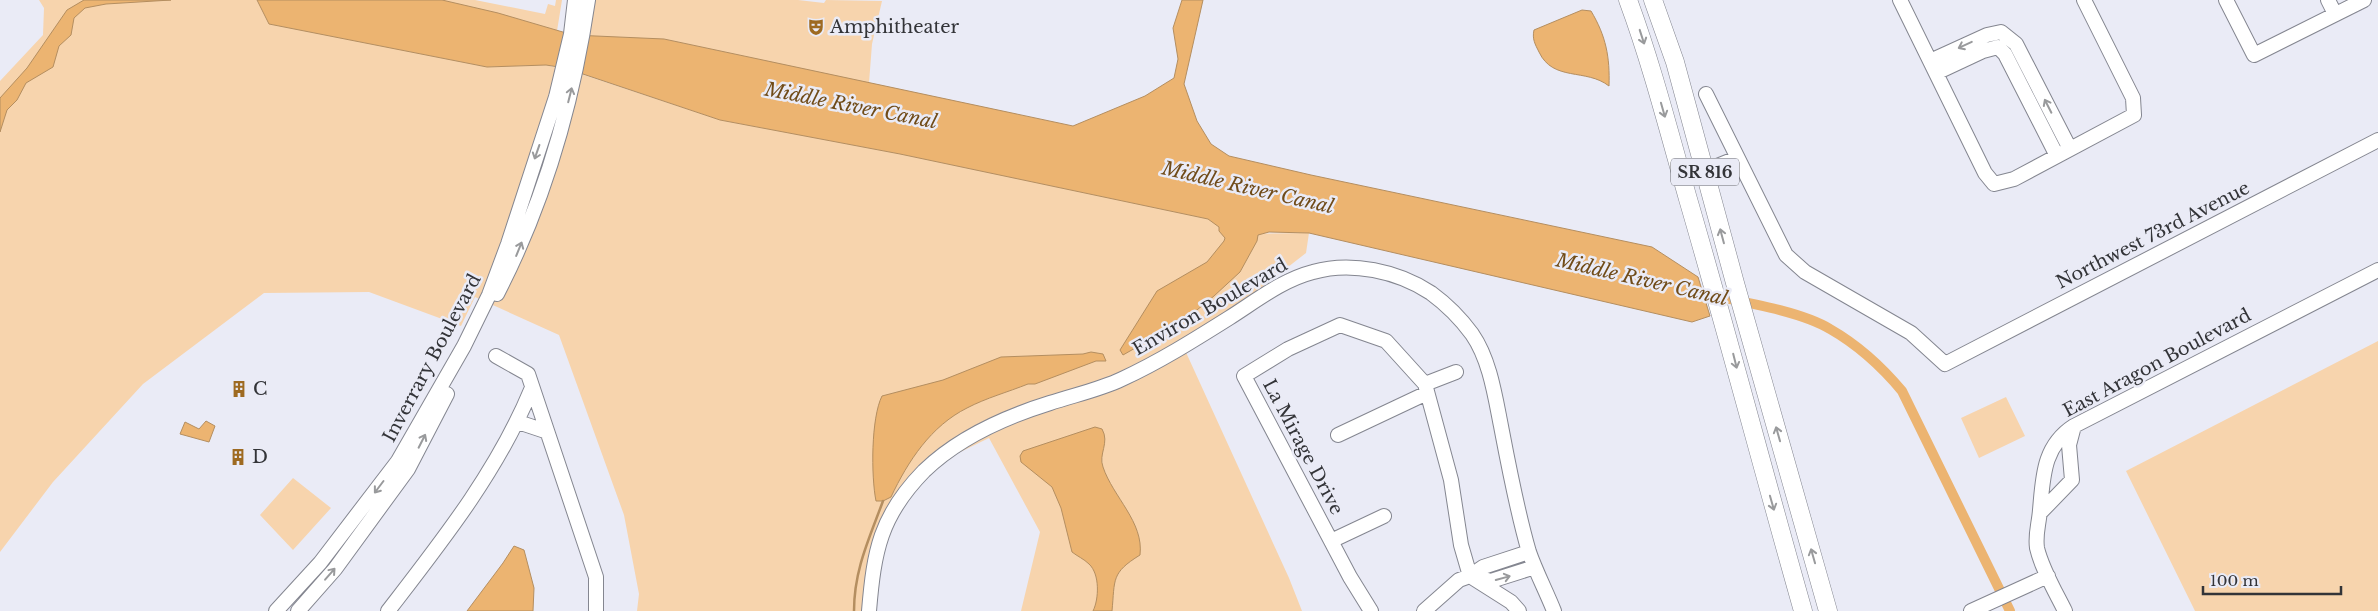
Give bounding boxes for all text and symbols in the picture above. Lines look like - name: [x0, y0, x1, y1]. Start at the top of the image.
- place label: Amphitheater: [829, 16, 960, 38]
- theatre icon: Amphitheater: [806, 17, 826, 37]
- one-way arrow: [1637, 29, 1647, 45]
- one-way arrow: [1958, 40, 1973, 50]
- water label: Middle River Canal: [762, 77, 939, 133]
- one-way arrow: [566, 87, 575, 103]
- one-way arrow: [2043, 99, 2052, 114]
- one-way arrow: [1659, 102, 1668, 118]
- one-way arrow: [532, 144, 542, 160]
- water label: Middle River Canal: [1159, 156, 1336, 218]
- road number: SR 816: [1671, 158, 1739, 186]
- street label: Northwest 73rd Avenue: [2053, 177, 2253, 293]
- one-way arrow: [1717, 228, 1726, 244]
- one-way arrow: [515, 242, 525, 257]
- water label: Middle River Canal: [1553, 248, 1730, 310]
- street label: Environ Boulevard: [1129, 254, 1291, 360]
- street label: Inverrary Boulevard: [378, 270, 486, 446]
- street label: East Aragon Boulevard: [2059, 304, 2255, 422]
- one-way arrow: [1730, 352, 1740, 368]
- street label: La Mirage Drive: [1258, 376, 1348, 518]
- place label: C: [253, 378, 267, 400]
- building icon: C: [229, 379, 249, 399]
- one-way arrow: [1772, 426, 1782, 442]
- one-way arrow: [418, 434, 427, 449]
- place label: D: [252, 446, 268, 468]
- building icon: D: [228, 447, 248, 467]
- one-way arrow: [373, 480, 384, 493]
- one-way arrow: [1768, 495, 1778, 511]
- one-way arrow: [1807, 549, 1817, 565]
- scale bar: [2203, 564, 2340, 596]
- one-way arrow: [325, 568, 336, 581]
- text: 100 m: [2210, 571, 2259, 590]
- one-way arrow: [1495, 573, 1511, 582]

